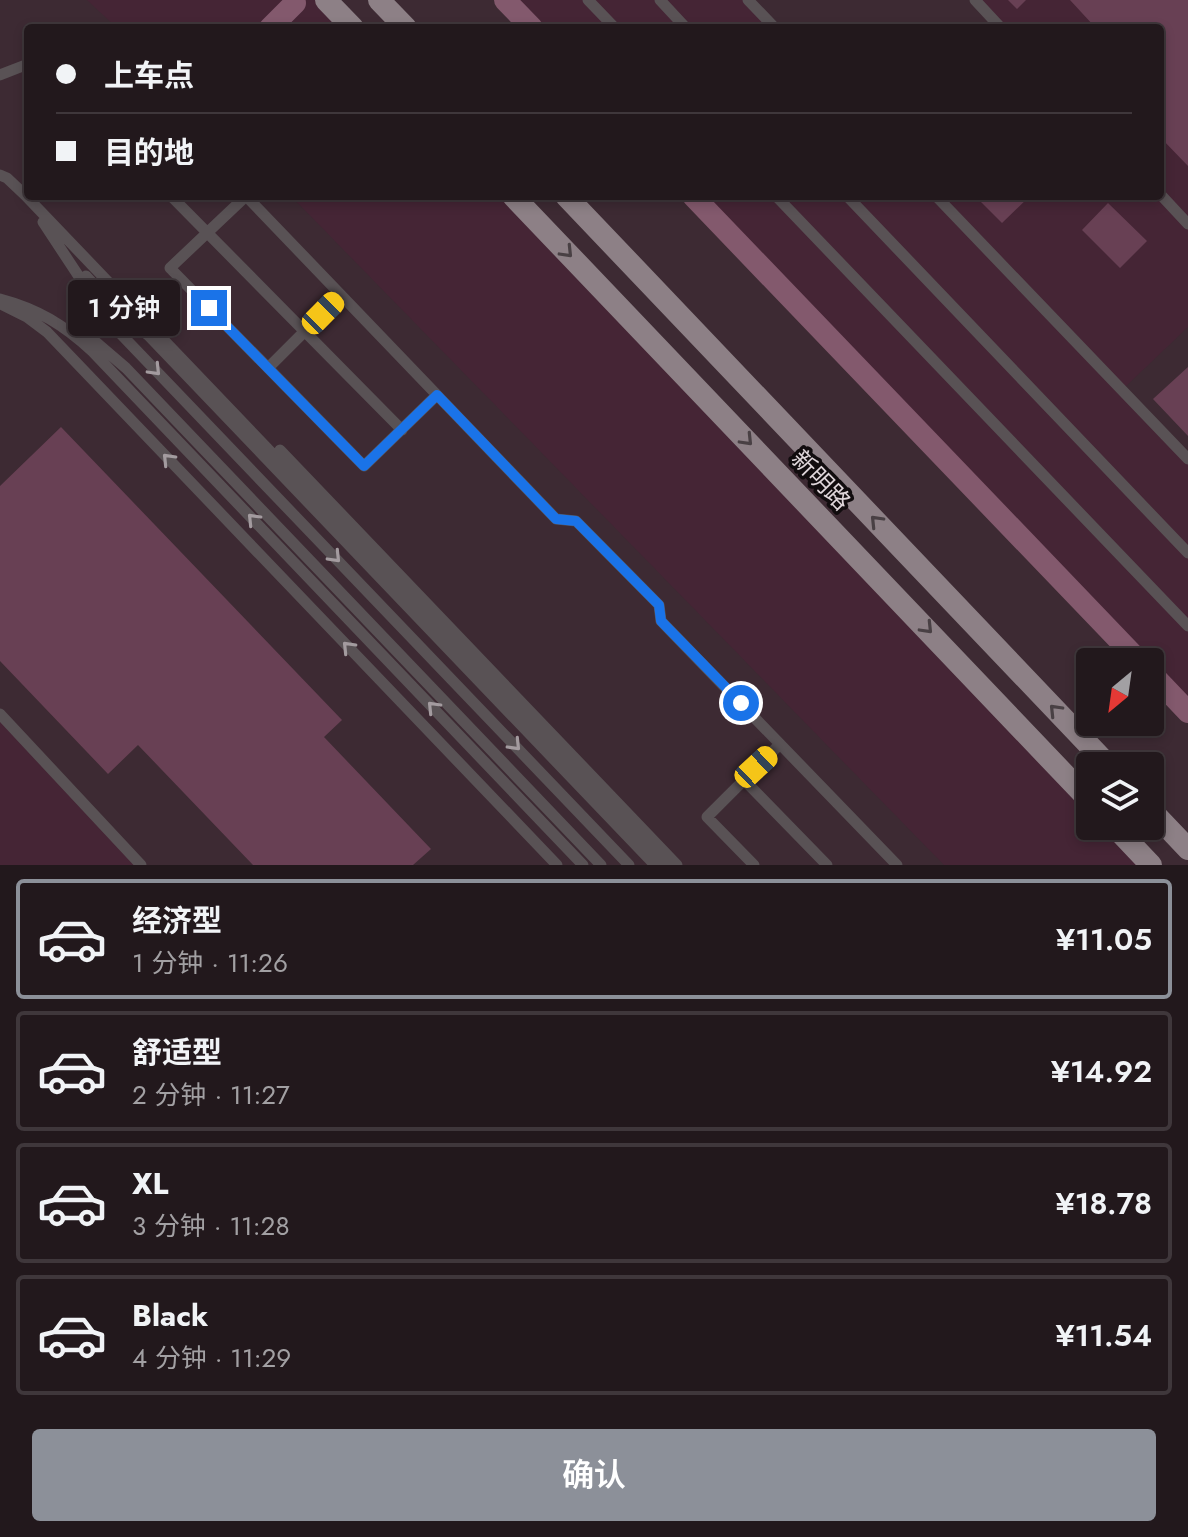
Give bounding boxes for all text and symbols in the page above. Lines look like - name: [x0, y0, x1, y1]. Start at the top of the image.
- text: 上车点: [104, 54, 194, 97]
- text: 目的地: [104, 131, 194, 174]
- one-way arrow: [558, 243, 573, 257]
- callout: 1 分钟: [69, 280, 181, 336]
- car: [298, 288, 348, 338]
- text: 1 分钟: [88, 289, 160, 327]
- route end: [191, 290, 227, 326]
- one-way arrow: [146, 360, 160, 375]
- one-way arrow: [738, 431, 752, 445]
- street label: 新明路: [783, 442, 859, 518]
- one-way arrow: [163, 454, 177, 468]
- one-way arrow: [248, 514, 262, 528]
- one-way arrow: [871, 516, 885, 530]
- one-way arrow: [325, 548, 339, 563]
- one-way arrow: [918, 619, 932, 633]
- one-way arrow: [343, 642, 357, 656]
- north arrow: [1076, 648, 1164, 736]
- map controls: [1076, 648, 1164, 840]
- route start: [723, 685, 759, 721]
- one-way arrow: [427, 702, 442, 716]
- one-way arrow: [1051, 704, 1065, 719]
- one-way arrow: [505, 736, 520, 750]
- car: [730, 742, 782, 792]
- button: layers: [1076, 752, 1164, 840]
- text: 经济型: [132, 899, 222, 942]
- icon: car: [36, 903, 108, 975]
- text: ¥11.05: [1056, 918, 1152, 961]
- text: 1 分钟 · 11:26: [132, 944, 288, 982]
- text: 舒适型: [132, 1031, 222, 1074]
- icon: car: [36, 1035, 108, 1107]
- text: ¥14.92: [1051, 1050, 1152, 1093]
- text: 2 分钟 · 11:27: [132, 1076, 290, 1114]
- text: XL: [132, 1162, 168, 1205]
- icon: car: [36, 1167, 108, 1239]
- text: ¥18.78: [1056, 1182, 1152, 1225]
- text: 3 分钟 · 11:28: [132, 1207, 290, 1245]
- text: Black: [132, 1294, 208, 1337]
- icon: car: [36, 1299, 108, 1371]
- text: ¥11.54: [1055, 1314, 1152, 1357]
- text: 4 分钟 · 11:29: [132, 1339, 291, 1377]
- button: 确认: [32, 1429, 1156, 1521]

